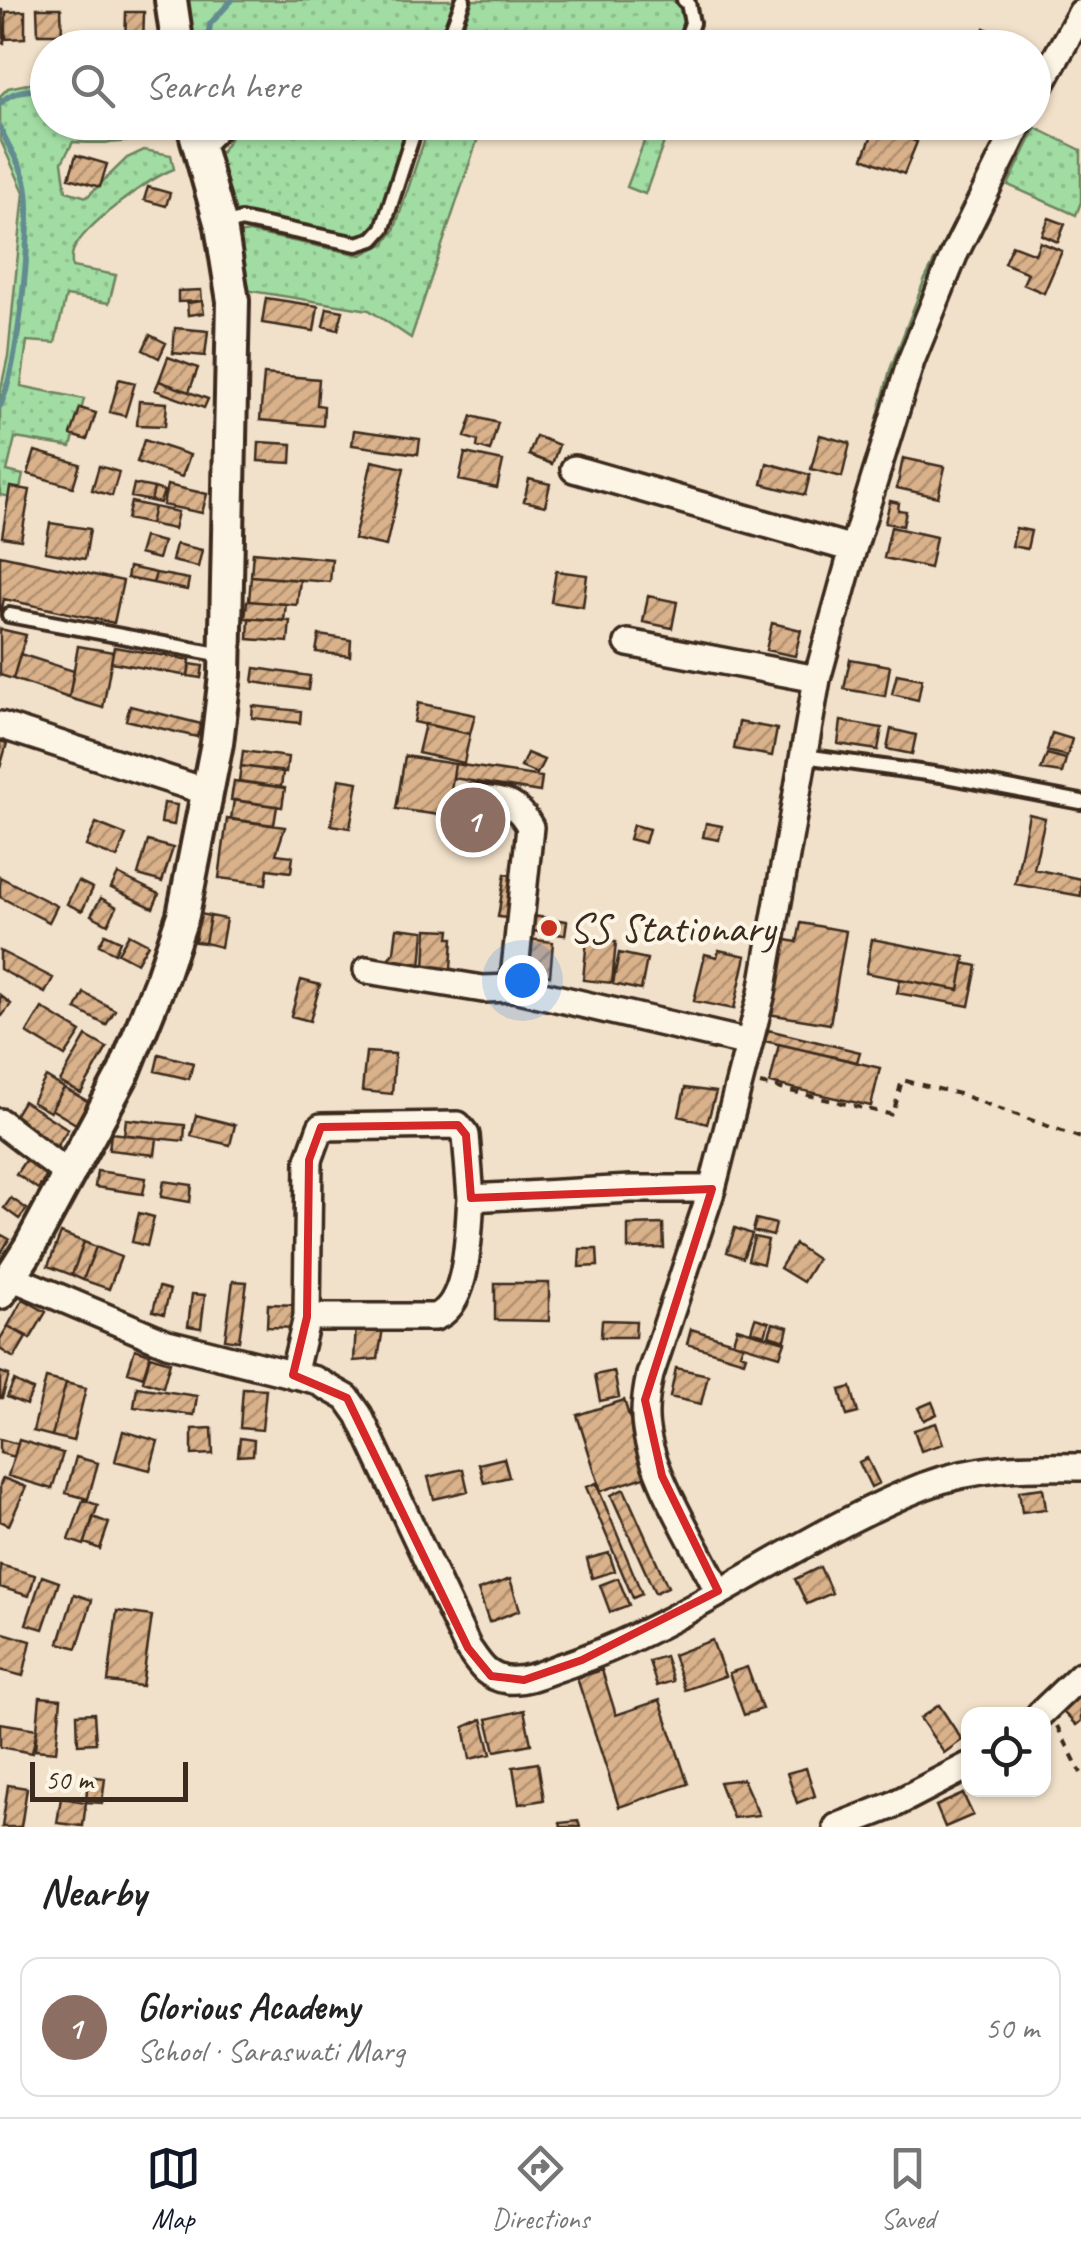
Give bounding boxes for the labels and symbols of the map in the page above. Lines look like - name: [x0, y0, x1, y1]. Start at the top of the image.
- pin: 1: [440, 782, 506, 858]
- place label: SS Stationary: [569, 902, 778, 955]
- marker: SS Stationary: [538, 917, 560, 939]
- your location: [497, 955, 548, 1006]
- scale bar: [30, 1757, 188, 1802]

